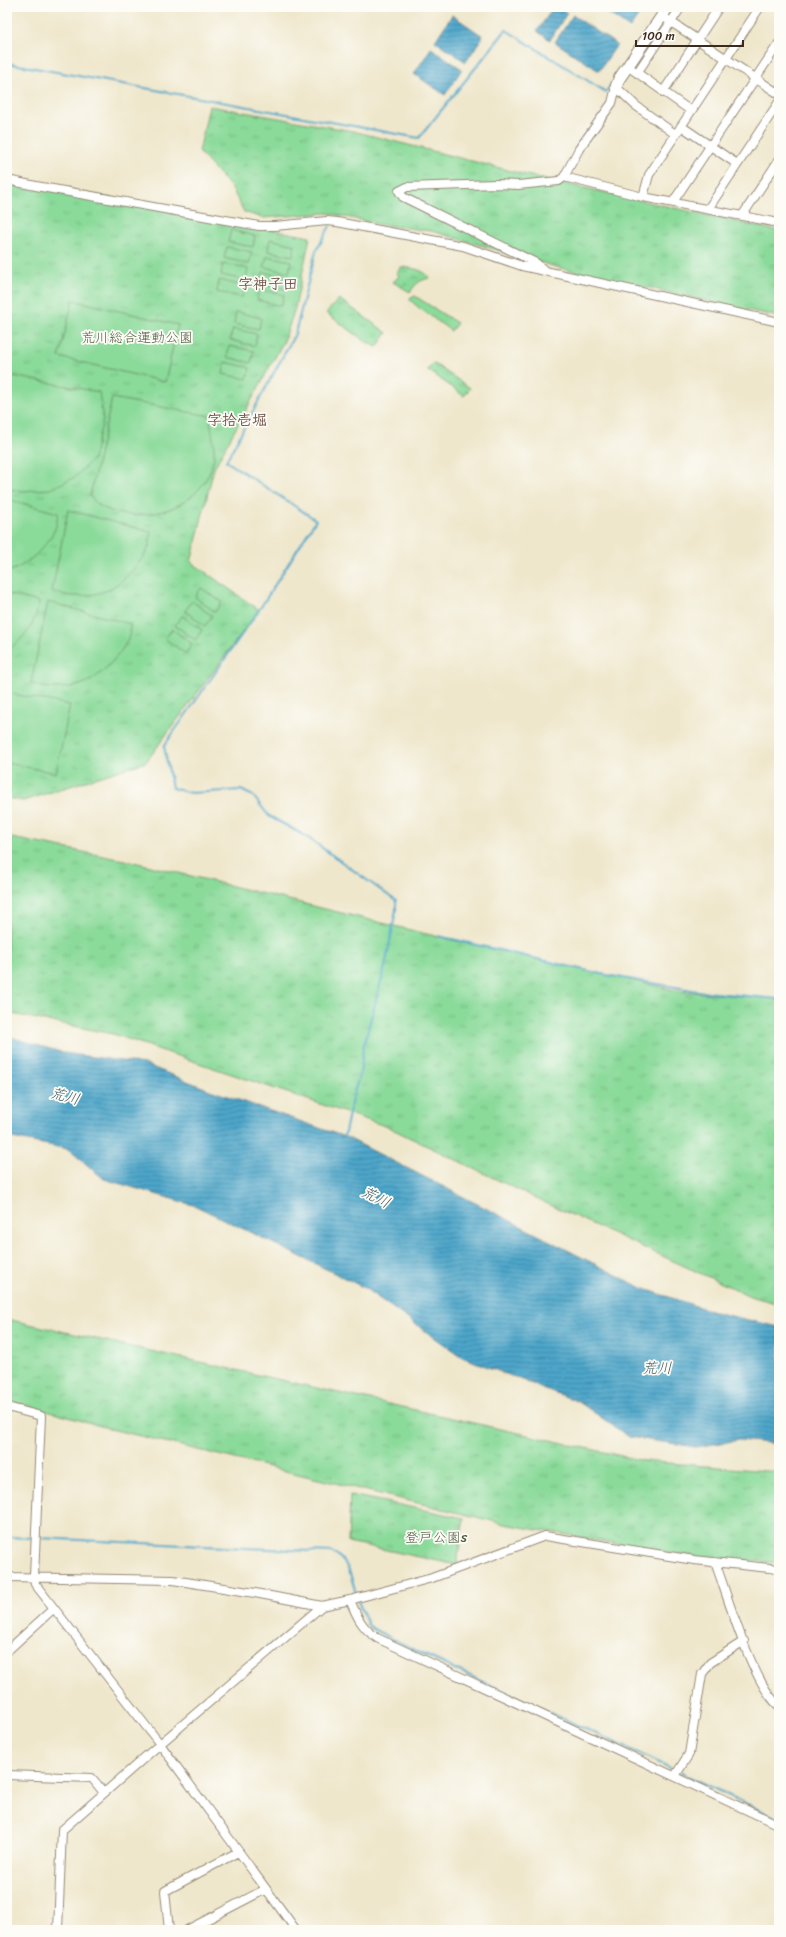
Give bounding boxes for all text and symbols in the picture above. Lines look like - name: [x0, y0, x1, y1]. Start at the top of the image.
- scale bar: [636, 22, 743, 48]
- text: 100 m: [642, 25, 675, 47]
- district label: 字神子田: [238, 271, 298, 297]
- park label: 荒川総合運動公園: [81, 325, 193, 350]
- district label: 字拾壱堀: [207, 407, 267, 433]
- water label: 荒川: [47, 1080, 83, 1112]
- water label: 荒川: [357, 1179, 395, 1215]
- water label: 荒川: [642, 1355, 672, 1381]
- park label: 登戸公園s: [405, 1525, 468, 1550]

